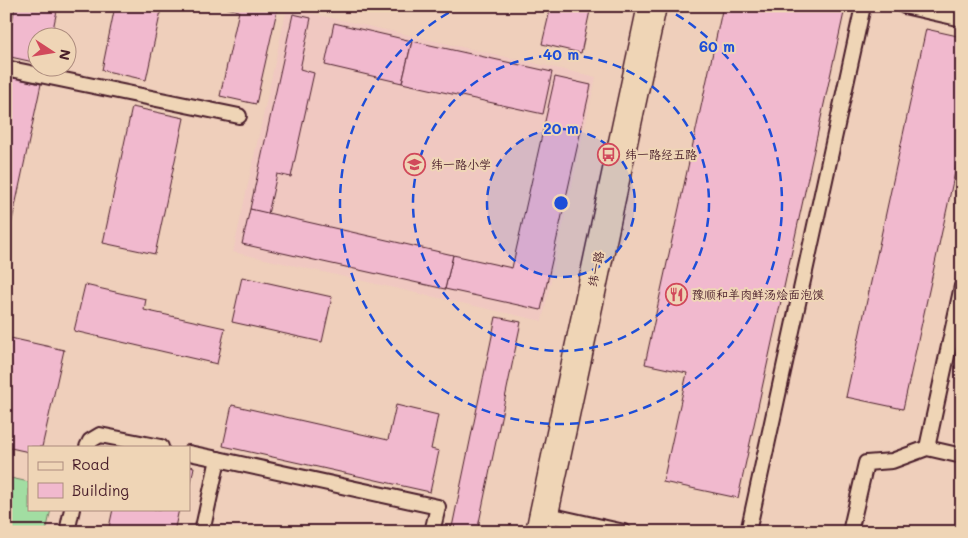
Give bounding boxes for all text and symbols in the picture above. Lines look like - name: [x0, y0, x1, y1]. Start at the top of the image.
- north arrow: [28, 28, 78, 78]
- text: 60 m: [699, 36, 735, 56]
- text: 40 m: [543, 44, 579, 64]
- text: N: [55, 48, 76, 62]
- text: 20 m: [543, 118, 579, 138]
- bus stop icon: 纬一路经五路: [597, 143, 621, 167]
- place label: 纬一路经五路: [625, 146, 697, 162]
- school or university icon: 纬一路小学: [403, 153, 427, 177]
- place label: 纬一路小学: [431, 156, 491, 172]
- centre of rings: [552, 194, 570, 212]
- street label: 纬一路: [583, 250, 607, 288]
- restaurant icon: 豫顺和羊肉鲜汤烩面泡馍: [664, 283, 688, 307]
- place label: 豫顺和羊肉鲜汤烩面泡馍: [692, 286, 824, 302]
- legend: [28, 446, 190, 510]
- text: Road: [72, 454, 109, 474]
- text: Building: [72, 480, 129, 500]

